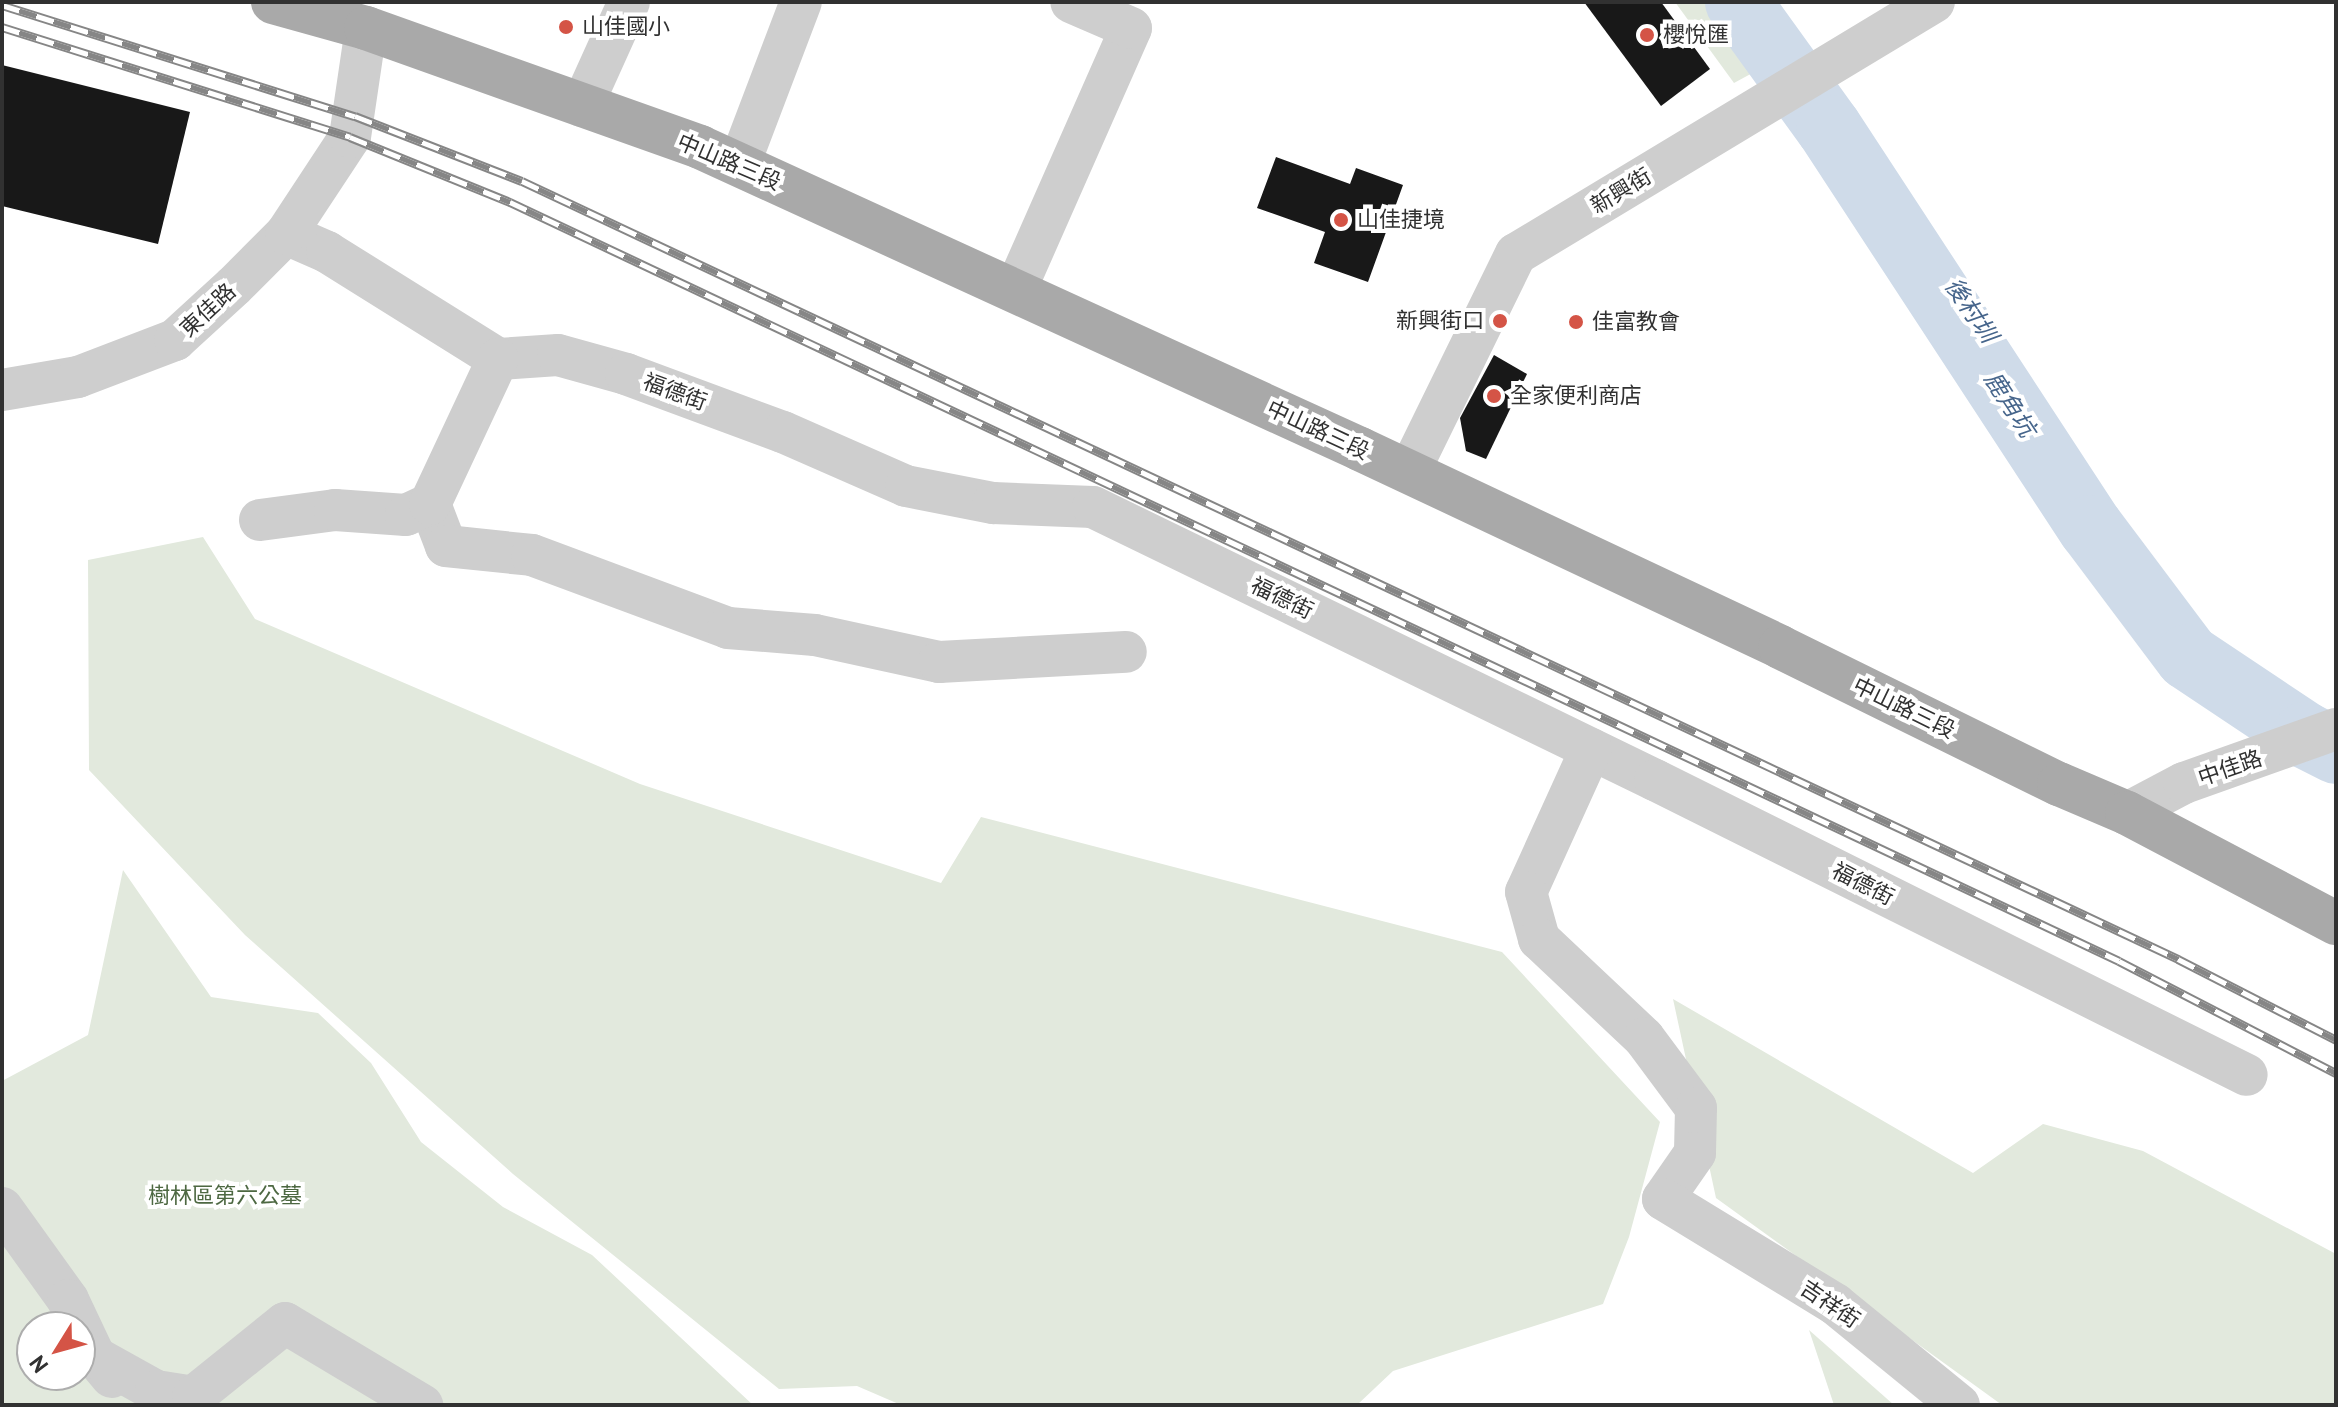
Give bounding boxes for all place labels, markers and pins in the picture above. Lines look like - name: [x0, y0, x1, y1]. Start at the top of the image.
- place label: 山佳國小: [582, 14, 670, 40]
- marker: 山佳國小: [557, 18, 575, 36]
- place label: 櫻悅匯: [1663, 22, 1729, 48]
- marker: 櫻悅匯: [1638, 26, 1656, 44]
- place label: 山佳捷境: [1357, 207, 1445, 233]
- marker: 山佳捷境: [1332, 211, 1350, 229]
- place label: 新興街口: [1396, 308, 1484, 334]
- place label: 佳富教會: [1592, 309, 1680, 335]
- marker: 新興街口: [1491, 312, 1509, 330]
- marker: 佳富教會: [1567, 313, 1585, 331]
- place label: 全家便利商店: [1510, 383, 1642, 409]
- marker: 全家便利商店: [1485, 387, 1503, 405]

